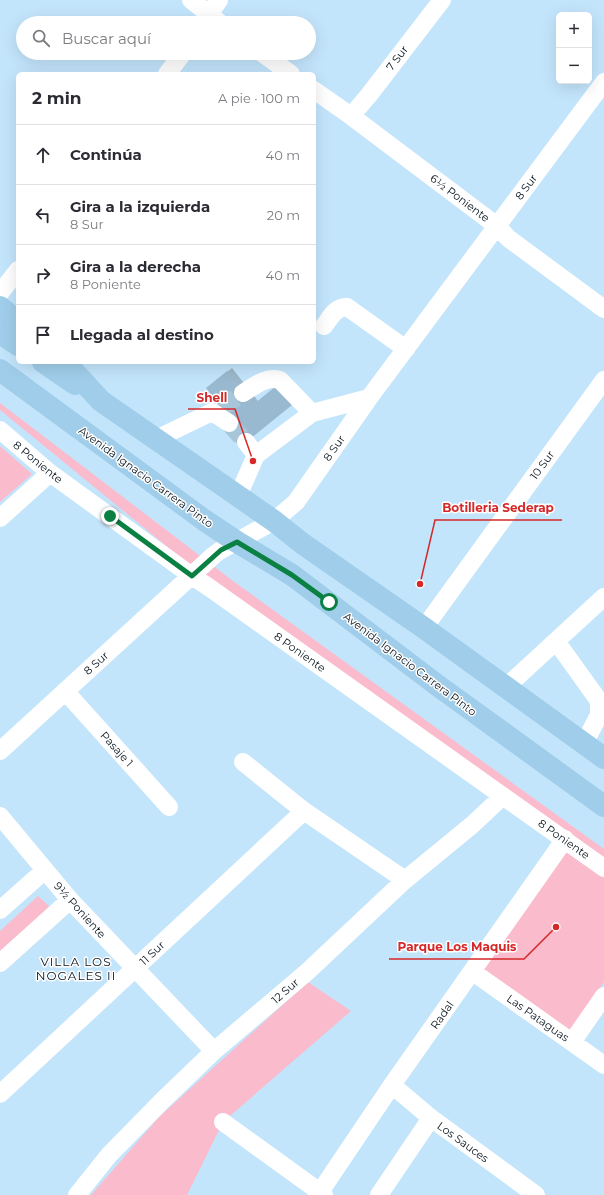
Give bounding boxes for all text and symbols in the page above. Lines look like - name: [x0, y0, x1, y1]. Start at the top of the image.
- map controls: [556, 12, 592, 84]
- button: +: [556, 12, 592, 48]
- search box: [16, 16, 316, 60]
- icon: search: [30, 27, 52, 49]
- text: Buscar aquí: [62, 29, 151, 48]
- street label: 7 Sur: [383, 43, 411, 73]
- button: −: [556, 48, 592, 84]
- text: 2 min: [32, 88, 82, 108]
- text: A pie · 100 m: [218, 90, 300, 106]
- icon: ahead: [32, 144, 54, 166]
- text: Continúa: [70, 145, 142, 164]
- text: 40 m: [266, 147, 300, 163]
- street label: 6½ Poniente: [427, 171, 493, 225]
- street label: 8 Sur: [512, 171, 540, 203]
- text: Gira a la izquierda: [70, 197, 210, 216]
- icon: left: [32, 204, 54, 226]
- text: 20 m: [267, 207, 300, 223]
- text: 8 Sur: [70, 216, 104, 232]
- text: Gira a la derecha: [70, 257, 201, 276]
- icon: right: [32, 264, 54, 286]
- text: 40 m: [266, 267, 300, 283]
- text: 8 Poniente: [70, 276, 141, 292]
- icon: arrive: [32, 324, 54, 346]
- text: Llegada al destino: [70, 325, 214, 344]
- callout: Shell: [188, 385, 235, 409]
- text: Shell: [197, 390, 227, 405]
- street label: Avenida Ignacio Carrera Pinto: [76, 423, 216, 531]
- street label: 8 Sur: [320, 432, 348, 464]
- street label: 8 Poniente: [10, 438, 66, 487]
- street label: 10 Sur: [527, 448, 557, 482]
- callout: Botilleria Sederap: [435, 496, 562, 520]
- text: Botilleria Sederap: [442, 500, 554, 515]
- route end: [101, 507, 119, 525]
- route start: [320, 593, 338, 611]
- street label: Avenida Ignacio Carrera Pinto: [341, 609, 479, 719]
- street label: 8 Poniente: [271, 629, 329, 675]
- street label: 8 Sur: [81, 648, 111, 678]
- street label: Pasaje 1: [98, 728, 136, 770]
- street label: 8 Poniente: [535, 816, 593, 862]
- street label: 9½ Poniente: [51, 879, 109, 941]
- callout: Parque Los Maquis: [389, 935, 524, 959]
- street label: 11 Sur: [136, 938, 168, 968]
- text: Parque Los Maquis: [398, 939, 517, 954]
- district label: VILLA LOS NOGALES II: [36, 954, 116, 983]
- street label: 12 Sur: [268, 975, 302, 1007]
- street label: Las Pataguas: [504, 991, 572, 1045]
- street label: Radal: [427, 998, 457, 1032]
- street label: Los Sauces: [434, 1119, 492, 1166]

